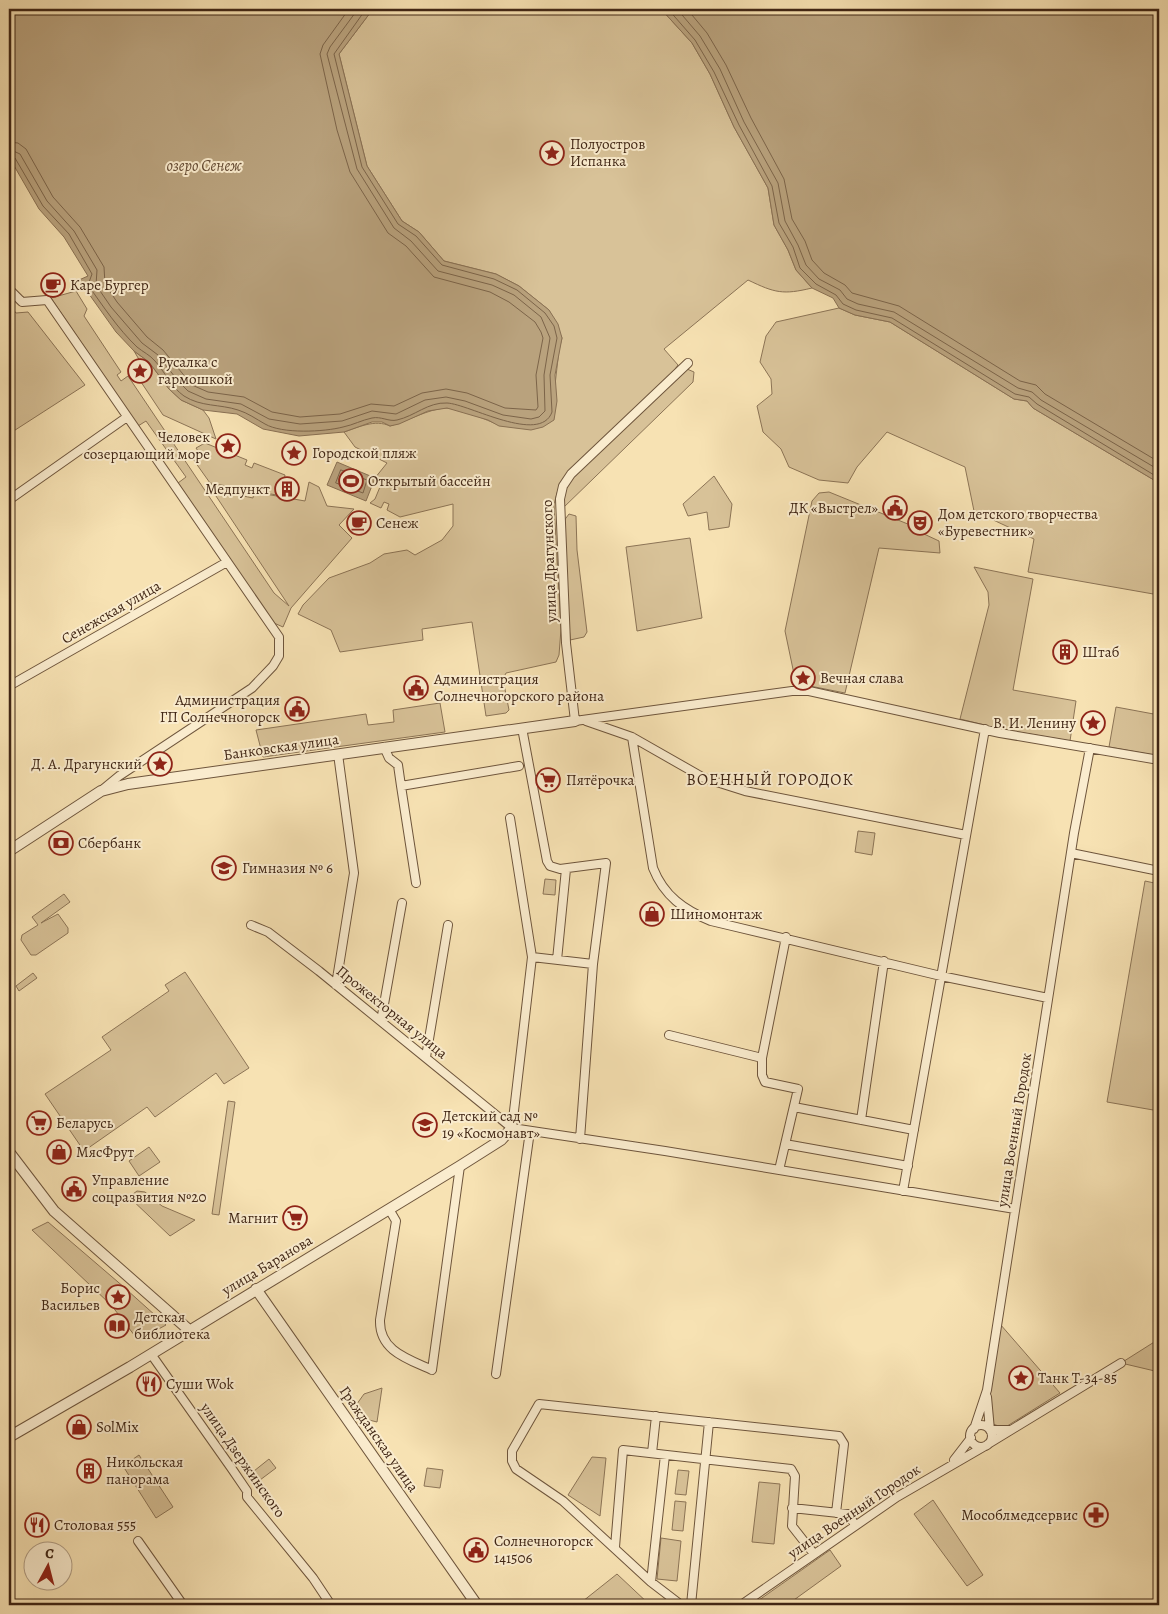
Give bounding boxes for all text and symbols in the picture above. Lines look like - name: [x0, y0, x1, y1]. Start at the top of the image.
- place label: Полуостров Испанка: [570, 134, 645, 171]
- place icon: Полуостров Испанка: [539, 140, 565, 166]
- water label: озеро Сенеж: [166, 155, 242, 177]
- cafe icon: Каре Бургер: [40, 272, 66, 298]
- place label: Каре Бургер: [70, 275, 149, 295]
- place label: Русалка с гармошкой: [158, 352, 233, 389]
- place icon: Русалка с гармошкой: [127, 358, 153, 384]
- place label: Человек созерцающий море: [83, 427, 210, 464]
- place icon: Человек созерцающий море: [215, 433, 241, 459]
- place icon: Городской пляж: [281, 440, 307, 466]
- place label: Городской пляж: [312, 443, 417, 463]
- sports icon: Открытый бассейн: [338, 468, 364, 494]
- place label: Открытый бассейн: [368, 471, 491, 491]
- building icon: Медпункт: [274, 476, 300, 502]
- place label: Медпункт: [205, 479, 270, 499]
- public building icon: ДК «Выстрел»: [882, 495, 908, 521]
- place label: ДК «Выстрел»: [789, 498, 879, 518]
- street label: улица Драгунского: [537, 499, 561, 624]
- place label: Дом детского творчества «Буревестник»: [938, 504, 1098, 541]
- cafe icon: Сенеж: [346, 510, 372, 536]
- theatre icon: Дом детского творчества «Буревестник»: [907, 510, 933, 536]
- place label: Сенеж: [376, 513, 418, 533]
- street label: Сенежская улица: [58, 575, 164, 649]
- building icon: Штаб: [1052, 639, 1078, 665]
- place label: Штаб: [1082, 642, 1120, 662]
- place icon: Вечная слава: [790, 665, 816, 691]
- place label: Вечная слава: [820, 668, 904, 688]
- place label: Администрация Солнечногорского района: [433, 669, 604, 706]
- public building icon: Администрация Солнечногорского района: [403, 675, 429, 701]
- place label: Администрация ГП Солнечногорск: [160, 690, 280, 727]
- public building icon: Администрация ГП Солнечногорск: [284, 696, 310, 722]
- place icon: В. И. Ленину: [1080, 710, 1106, 736]
- place label: В. И. Ленину: [993, 713, 1076, 733]
- street label: Банковская улица: [222, 729, 340, 765]
- place icon: Д. А. Драгунский: [147, 751, 173, 777]
- place label: Д. А. Драгунский: [31, 754, 142, 774]
- supermarket icon: Пятёрочка: [535, 767, 561, 793]
- district label: ВОЕННЫЙ ГОРОДОК: [686, 769, 854, 791]
- place label: Пятёрочка: [566, 770, 635, 790]
- bank icon: Сбербанк: [48, 830, 74, 856]
- place label: Сбербанк: [78, 833, 141, 853]
- school or university icon: Гимназия № 6: [211, 855, 237, 881]
- place label: Гимназия № 6: [242, 858, 333, 878]
- shop icon: Шиномонтаж: [639, 901, 665, 927]
- place label: Шиномонтаж: [670, 904, 762, 924]
- street label: Прожекторная улица: [332, 961, 452, 1063]
- street label: улица Военный Городок: [992, 1051, 1036, 1210]
- place label: Детский сад № 19 «Космонавт»: [442, 1106, 541, 1143]
- supermarket icon: Беларусь: [26, 1110, 52, 1136]
- school or university icon: Детский сад № 19 «Космонавт»: [412, 1112, 438, 1138]
- place label: Беларусь: [56, 1113, 114, 1133]
- shop icon: МясФрут: [46, 1139, 72, 1165]
- place label: МясФрут: [76, 1142, 134, 1162]
- place label: Управление соцразвития №20: [92, 1170, 206, 1207]
- public building icon: Управление соцразвития №20: [61, 1176, 87, 1202]
- supermarket icon: Магнит: [282, 1205, 308, 1231]
- place label: Магнит: [228, 1208, 278, 1228]
- street label: улица Баранова: [217, 1230, 316, 1300]
- place label: Борис Васильев: [41, 1278, 100, 1315]
- place icon: Борис Васильев: [105, 1284, 131, 1310]
- place label: Детская библиотека: [134, 1307, 210, 1344]
- library icon: Детская библиотека: [104, 1313, 130, 1339]
- place icon: Танк Т-34-85: [1008, 1365, 1034, 1391]
- place label: Танк Т-34-85: [1038, 1368, 1117, 1388]
- restaurant icon: Суши Wok: [136, 1371, 162, 1397]
- place label: Суши Wok: [166, 1374, 234, 1394]
- street label: Гражданская улица: [335, 1382, 423, 1496]
- street label: улица Дзержинского: [195, 1398, 290, 1521]
- shop icon: SolMix: [66, 1414, 92, 1440]
- place label: SolMix: [96, 1417, 139, 1437]
- place label: Никольская панорама: [106, 1452, 183, 1489]
- building icon: Никольская панорама: [76, 1458, 102, 1484]
- street label: улица Военный Городок: [783, 1459, 924, 1563]
- pharmacy icon: Мособлмедсервис: [1083, 1502, 1109, 1528]
- place label: Мособлмедсервис: [961, 1505, 1078, 1525]
- restaurant icon: Столовая 555: [24, 1512, 50, 1538]
- place label: Столовая 555: [54, 1515, 136, 1535]
- place label: Солнечногорск 141506: [494, 1531, 593, 1568]
- public building icon: Солнечногорск 141506: [463, 1537, 489, 1563]
- north arrow: [22, 1542, 72, 1592]
- text: С: [44, 1544, 55, 1564]

